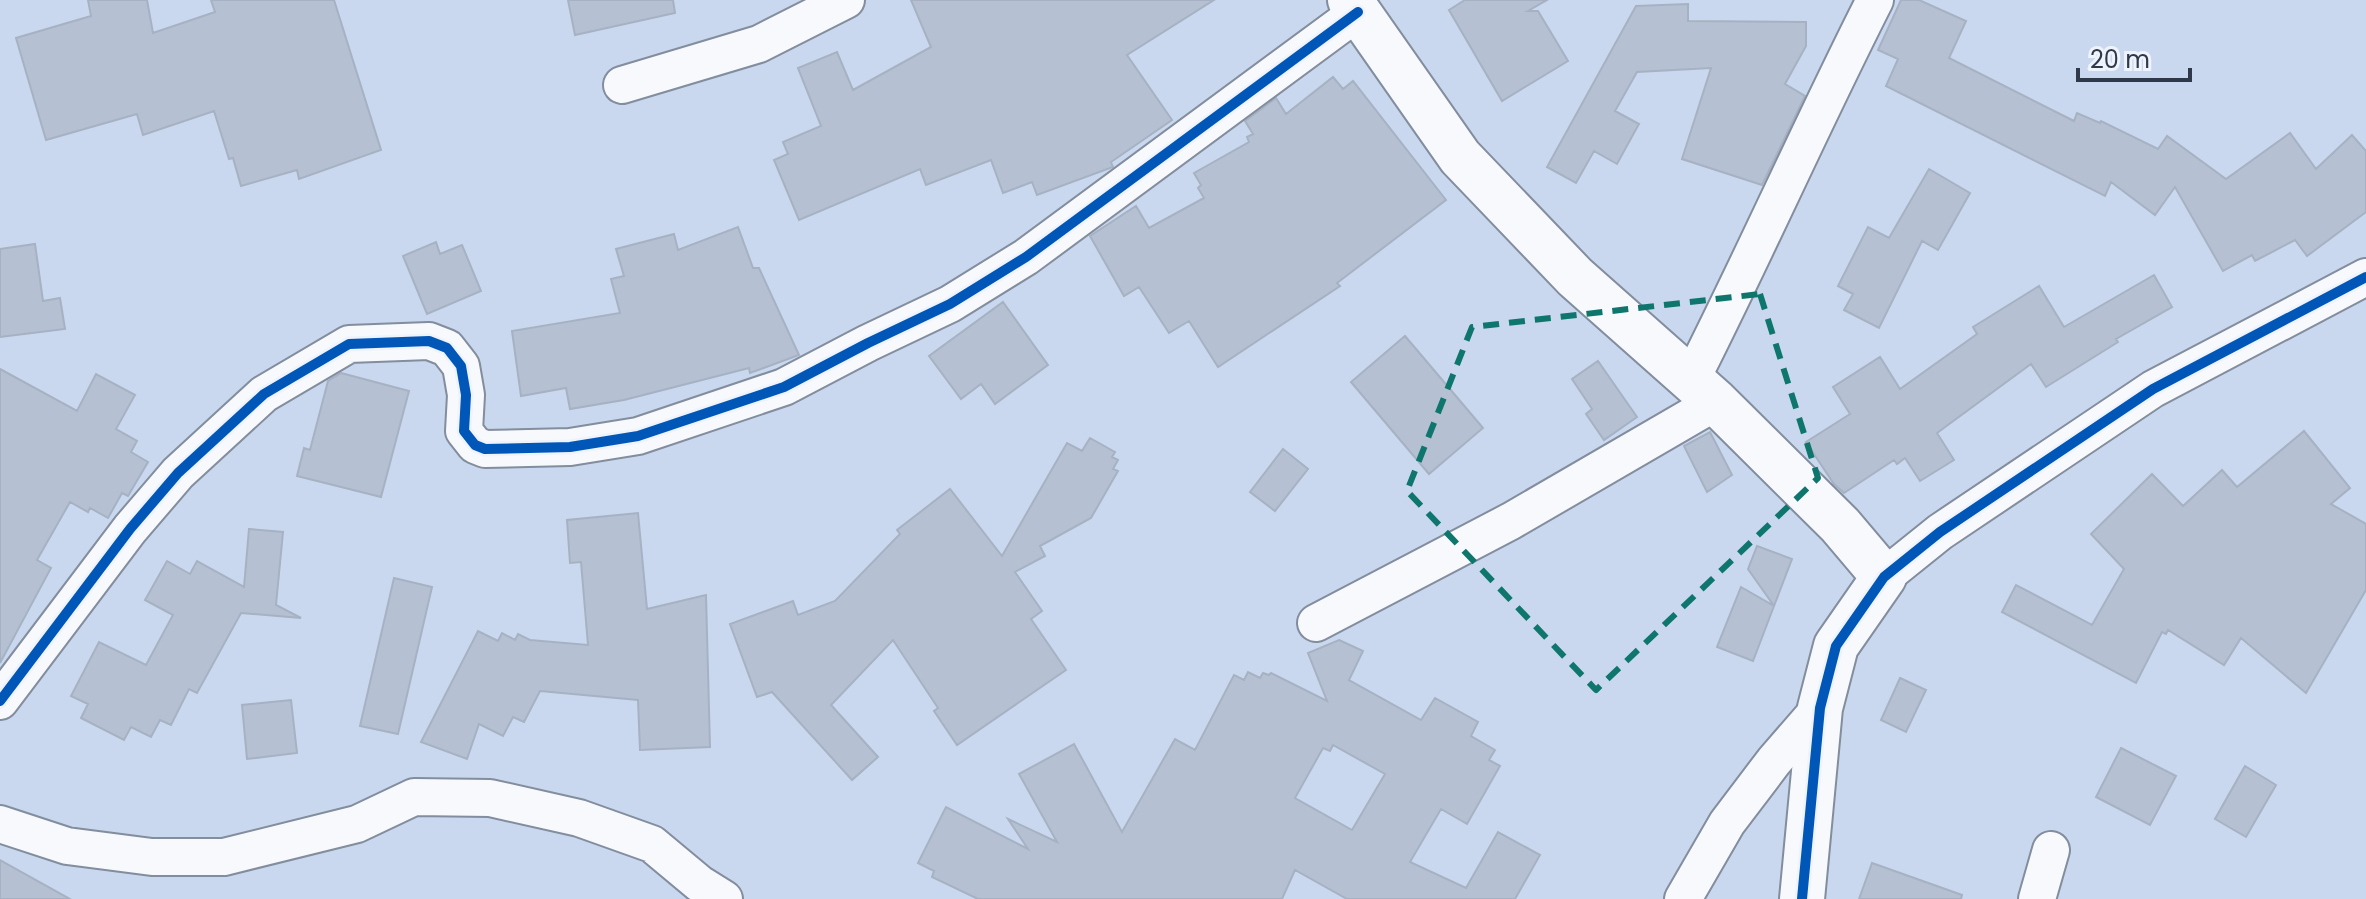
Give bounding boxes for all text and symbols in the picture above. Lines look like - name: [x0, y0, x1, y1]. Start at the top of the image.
- scale bar: [2078, 32, 2190, 82]
- text: 20 m: [2090, 43, 2150, 76]

